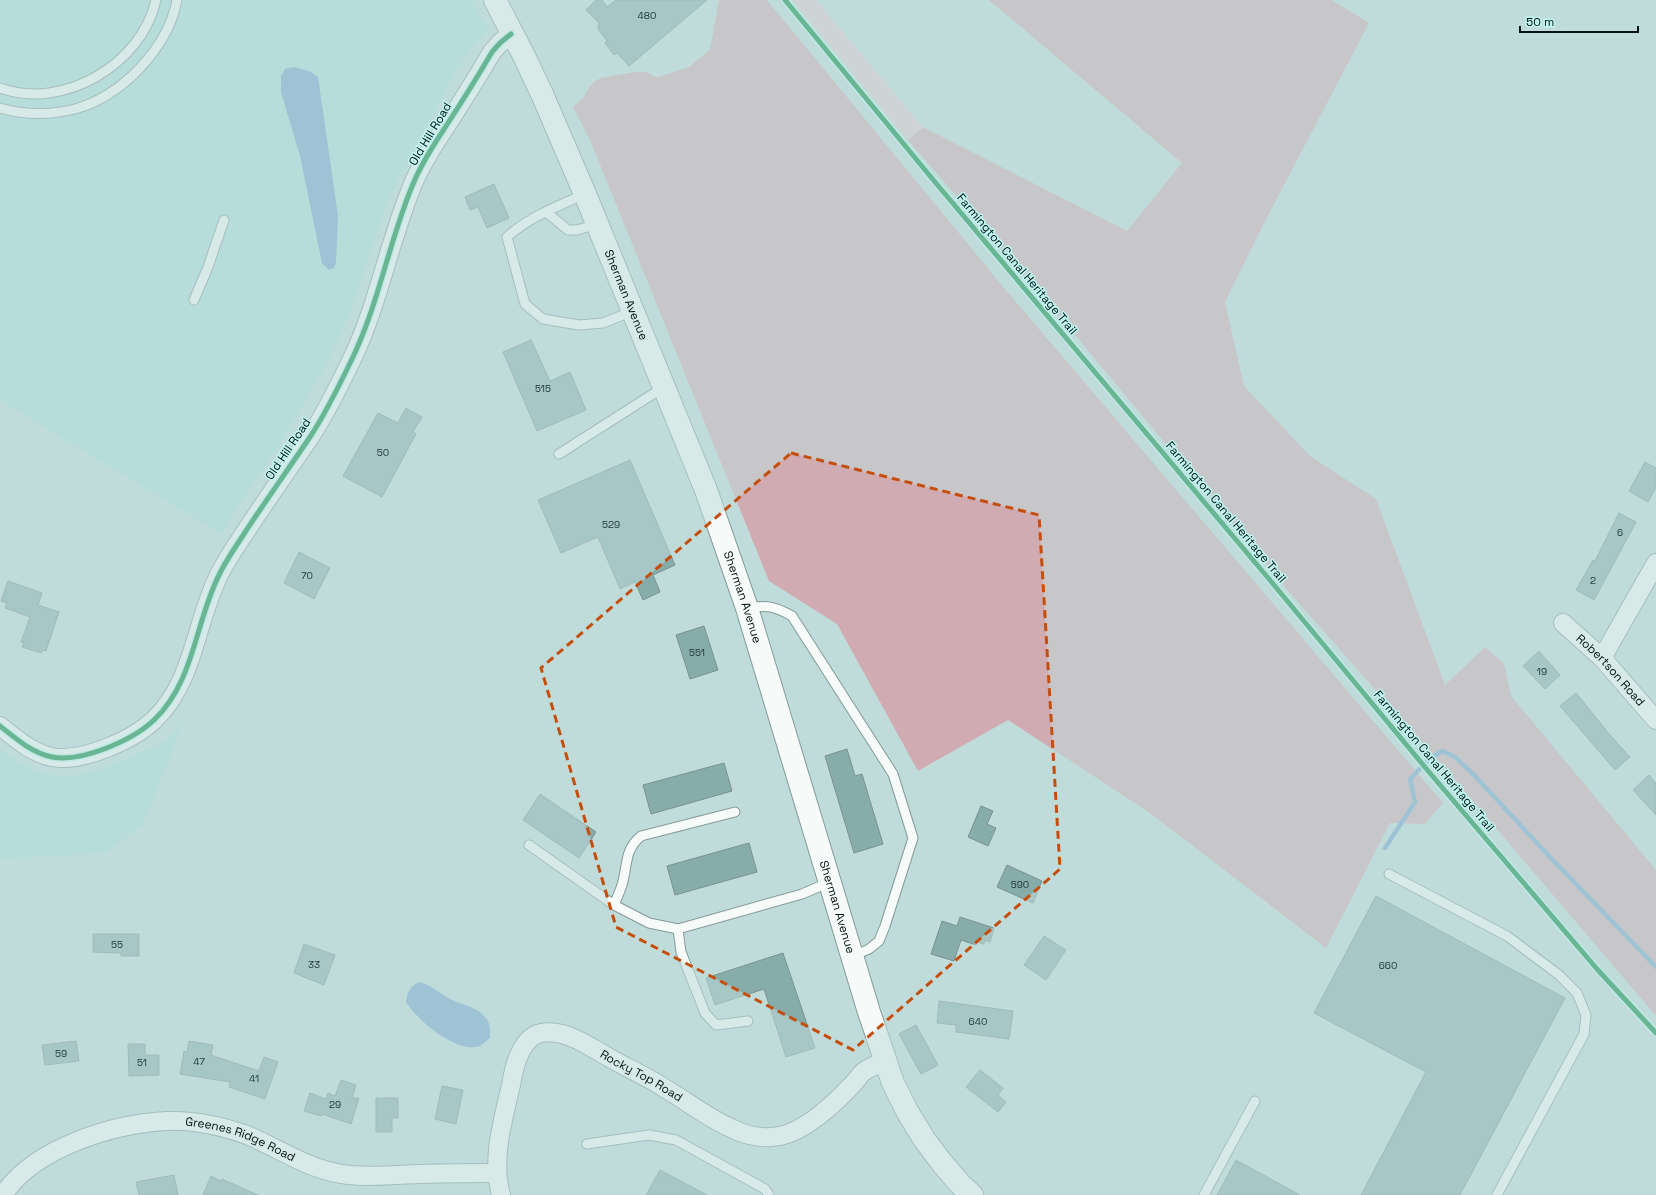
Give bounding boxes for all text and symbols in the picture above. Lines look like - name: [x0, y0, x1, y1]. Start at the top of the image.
- scale bar: [1520, 8, 1638, 34]
- house number: 480: [638, 9, 656, 22]
- text: 50 m: [1526, 14, 1554, 30]
- street label: Old Hill Road: [405, 99, 455, 169]
- street label: Farmington Canal Heritage Trail: [953, 190, 1081, 338]
- street label: Sherman Avenue: [601, 247, 652, 343]
- house number: 515: [535, 382, 551, 395]
- street label: Old Hill Road: [262, 415, 314, 483]
- street label: Farmington Canal Heritage Trail: [1162, 438, 1290, 586]
- house number: 50: [377, 446, 389, 459]
- house number: 529: [602, 518, 620, 531]
- house number: 6: [1617, 526, 1623, 539]
- street label: Sherman Avenue: [720, 549, 765, 645]
- house number: 70: [301, 569, 313, 582]
- house number: 2: [1590, 574, 1596, 587]
- street label: Robertson Road: [1573, 631, 1648, 710]
- house number: 551: [689, 646, 705, 659]
- house number: 19: [1537, 665, 1547, 678]
- street label: Farmington Canal Heritage Trail: [1370, 687, 1498, 835]
- street label: Sherman Avenue: [816, 859, 859, 955]
- house number: 590: [1011, 878, 1029, 891]
- house number: 55: [111, 938, 123, 951]
- house number: 33: [308, 958, 320, 971]
- house number: 660: [1379, 959, 1397, 972]
- house number: 640: [969, 1015, 987, 1028]
- street label: Rocky Top Road: [597, 1046, 686, 1105]
- house number: 59: [55, 1047, 67, 1060]
- house number: 47: [193, 1055, 205, 1068]
- house number: 51: [137, 1056, 147, 1069]
- house number: 41: [249, 1072, 259, 1085]
- house number: 29: [329, 1098, 341, 1111]
- street label: Greenes Ridge Road: [185, 1113, 298, 1165]

